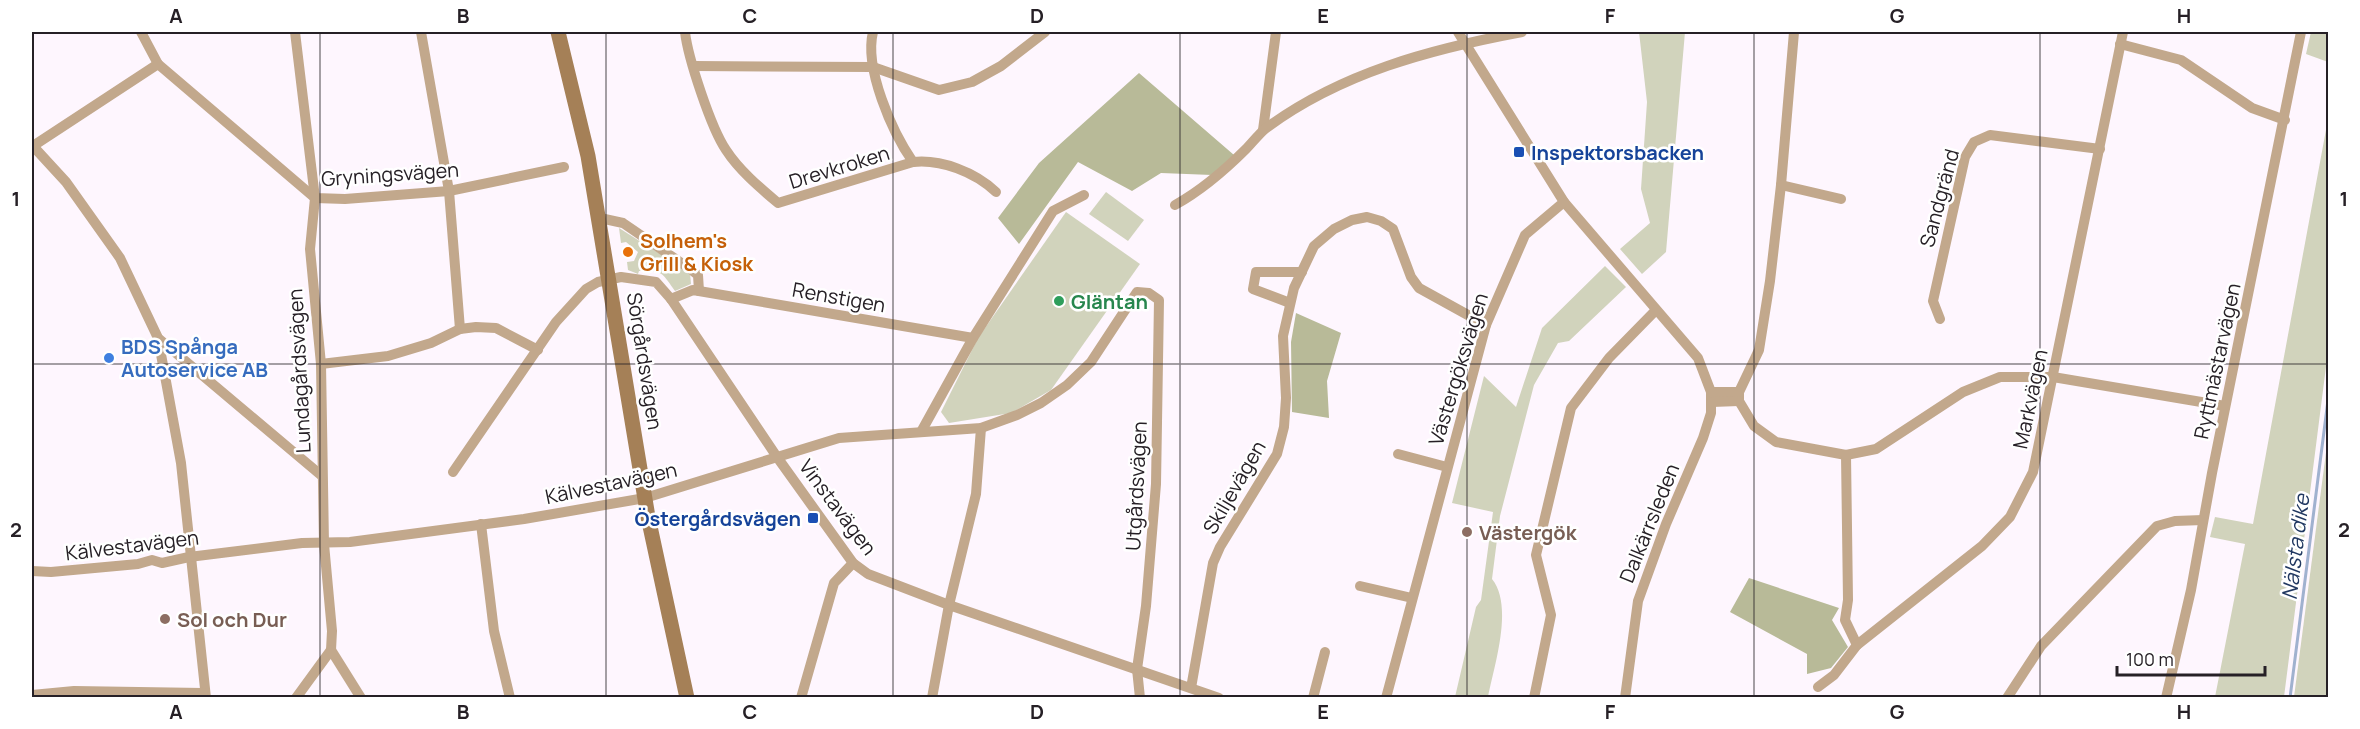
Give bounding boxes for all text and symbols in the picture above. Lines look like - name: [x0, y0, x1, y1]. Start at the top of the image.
- text: A: [169, 2, 183, 29]
- text: B: [457, 2, 470, 29]
- text: C: [743, 2, 757, 29]
- text: D: [1030, 2, 1044, 29]
- text: E: [1317, 2, 1329, 29]
- text: F: [1605, 2, 1616, 29]
- text: G: [1890, 2, 1905, 29]
- text: H: [2177, 2, 2191, 29]
- street label: Drevkroken: [785, 139, 893, 195]
- place label: Inspektorsbacken: [1531, 139, 1704, 166]
- marker: Inspektorsbacken: [1512, 145, 1526, 159]
- street label: Sandgränd: [1913, 146, 1965, 250]
- street label: Gryningsvägen: [320, 156, 460, 192]
- text: 1: [12, 185, 20, 212]
- text: 1: [2340, 185, 2348, 212]
- place label: Solhem's Grill & Kiosk: [640, 227, 754, 277]
- marker: Solhem's Grill & Kiosk: [621, 245, 635, 259]
- street label: Renstigen: [790, 276, 888, 318]
- street label: Ryttmästarvägen: [2187, 281, 2247, 441]
- street label: Lundagårdsvägen: [281, 288, 317, 454]
- place label: Gläntan: [1071, 288, 1148, 315]
- street label: Västergöksvägen: [1422, 289, 1494, 449]
- street label: Sörgårdsvägen: [621, 290, 669, 432]
- marker: Gläntan: [1052, 294, 1066, 308]
- place label: BDS Spånga Autoservice AB: [121, 333, 268, 383]
- street label: Markvägen: [2006, 347, 2054, 451]
- marker: BDS Spånga Autoservice AB: [102, 351, 116, 365]
- street label: Utgårdsvägen: [1119, 421, 1153, 551]
- street label: Skiljevägen: [1196, 435, 1272, 539]
- street label: Vinstavägen: [793, 454, 883, 560]
- street label: Kälvestavägen: [543, 456, 679, 510]
- street label: Dalkärrsleden: [1613, 459, 1685, 587]
- water label: Nälsta dike: [2275, 491, 2316, 601]
- place label: Östergårdsvägen: [635, 505, 801, 532]
- marker: Östergårdsvägen: [806, 511, 820, 525]
- text: 2: [10, 516, 22, 543]
- text: 2: [2338, 516, 2350, 543]
- place label: Västergök: [1479, 519, 1578, 546]
- street label: Kälvestavägen: [64, 523, 200, 567]
- marker: Västergök: [1460, 525, 1474, 539]
- place label: Sol och Dur: [177, 606, 287, 633]
- marker: Sol och Dur: [158, 612, 172, 626]
- scale bar: [2117, 639, 2266, 677]
- text: 100 m: [2126, 647, 2174, 671]
- text: A: [169, 698, 183, 725]
- text: B: [457, 698, 470, 725]
- text: C: [743, 698, 757, 725]
- text: D: [1030, 698, 1044, 725]
- text: E: [1317, 698, 1329, 725]
- text: F: [1605, 698, 1616, 725]
- text: G: [1890, 698, 1905, 725]
- text: H: [2177, 698, 2191, 725]

